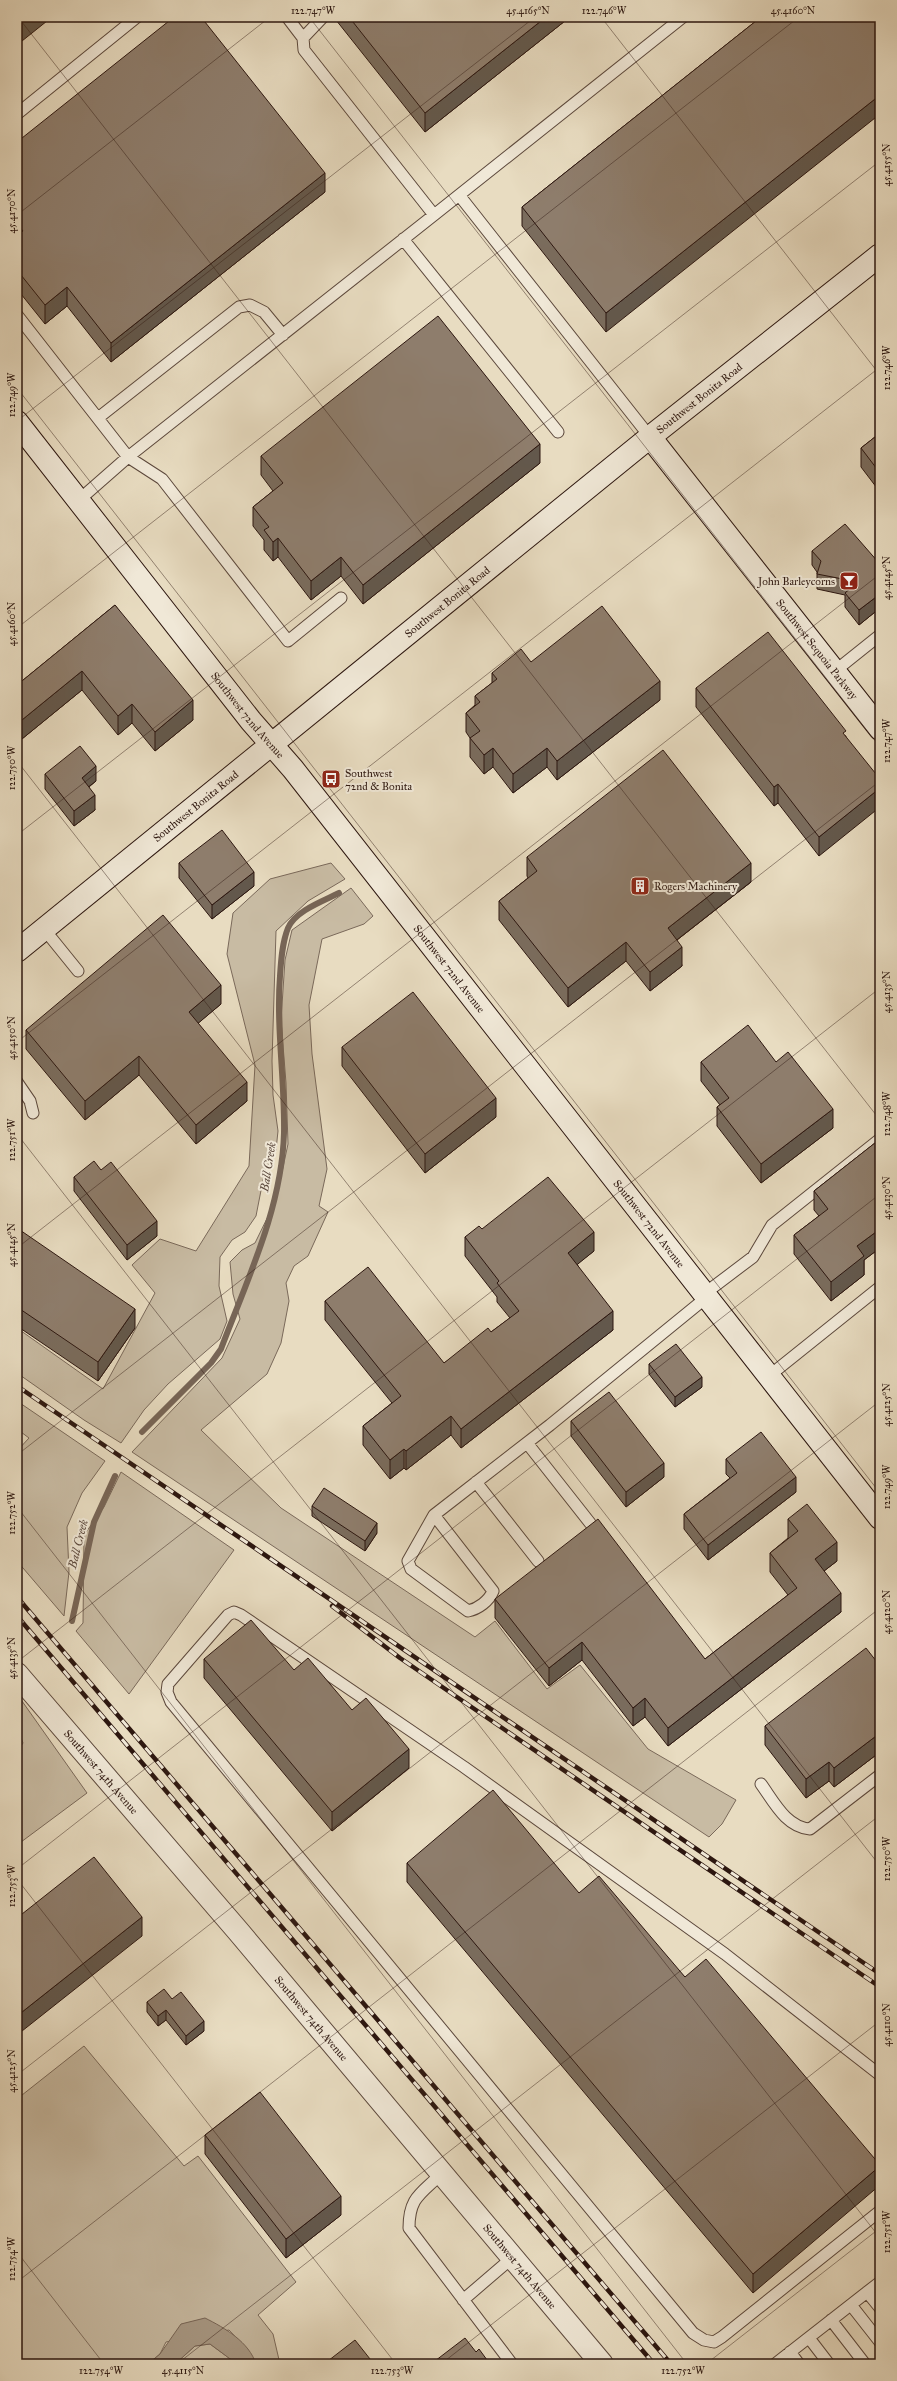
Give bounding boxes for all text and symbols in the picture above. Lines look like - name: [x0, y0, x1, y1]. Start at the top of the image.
- text: 122.747°W: [291, 5, 336, 17]
- text: 45.4165°N: [506, 5, 550, 17]
- text: 122.746°W: [582, 5, 627, 17]
- text: 45.4160°N: [771, 5, 816, 17]
- text: 45.4155°N: [881, 143, 893, 186]
- text: 45.4170°N: [6, 188, 18, 233]
- text: 122.746°W: [881, 345, 893, 390]
- street label: Southwest Bonita Road: [653, 360, 745, 436]
- text: 122.749°W: [6, 372, 18, 417]
- text: 45.4145°N: [881, 555, 893, 600]
- street label: Southwest Bonita Road: [402, 563, 493, 640]
- bar icon: John Barleycorns: [838, 570, 860, 592]
- place label: John Barleycorns: [757, 575, 835, 589]
- street label: Southwest Sequoia Parkway: [774, 596, 861, 703]
- text: 45.4160°N: [6, 601, 18, 646]
- street label: Southwest 72nd Avenue: [208, 669, 287, 761]
- text: 122.747°W: [881, 718, 893, 763]
- text: 122.750°W: [6, 745, 18, 790]
- street label: Southwest Bonita Road: [150, 767, 241, 844]
- place label: Southwest 72nd & Bonita: [345, 767, 413, 793]
- bus stop icon: Southwest 72nd & Bonita: [320, 768, 342, 790]
- building icon: Rogers Machinery: [629, 875, 651, 897]
- place label: Rogers Machinery: [654, 880, 738, 893]
- street label: Southwest 72nd Avenue: [411, 922, 488, 1015]
- text: 45.4135°N: [881, 970, 893, 1013]
- text: 45.4150°N: [6, 1015, 18, 1060]
- text: 122.748°W: [881, 1091, 893, 1136]
- text: 122.751°W: [6, 1118, 18, 1161]
- water label: Ball Creek: [257, 1141, 279, 1194]
- text: 45.4130°N: [881, 1176, 893, 1220]
- street label: Southwest 72nd Avenue: [611, 1177, 688, 1270]
- text: 45.4145°N: [6, 1222, 18, 1267]
- text: 45.4125°N: [881, 1383, 893, 1427]
- text: 122.749°W: [881, 1464, 893, 1509]
- text: 122.752°W: [6, 1491, 18, 1535]
- water label: Ball Creek: [65, 1517, 91, 1571]
- text: 45.4120°N: [881, 1589, 893, 1634]
- text: 45.4135°N: [6, 1636, 18, 1679]
- street label: Southwest 74th Avenue: [61, 1727, 141, 1817]
- text: 122.750°W: [881, 1836, 893, 1881]
- text: 122.753°W: [6, 1864, 18, 1907]
- street label: Southwest 74th Avenue: [272, 1973, 351, 2064]
- text: 45.4110°N: [881, 2003, 893, 2047]
- text: 45.4125°N: [6, 2049, 18, 2093]
- text: 122.751°W: [881, 2210, 893, 2253]
- street label: Southwest 74th Avenue: [480, 2221, 560, 2312]
- text: 122.754°W: [6, 2237, 18, 2281]
- text: 122.754°W: [79, 2365, 123, 2377]
- text: 45.4115°N: [162, 2365, 205, 2377]
- text: 122.753°W: [371, 2365, 414, 2377]
- text: 122.752°W: [661, 2365, 705, 2377]

